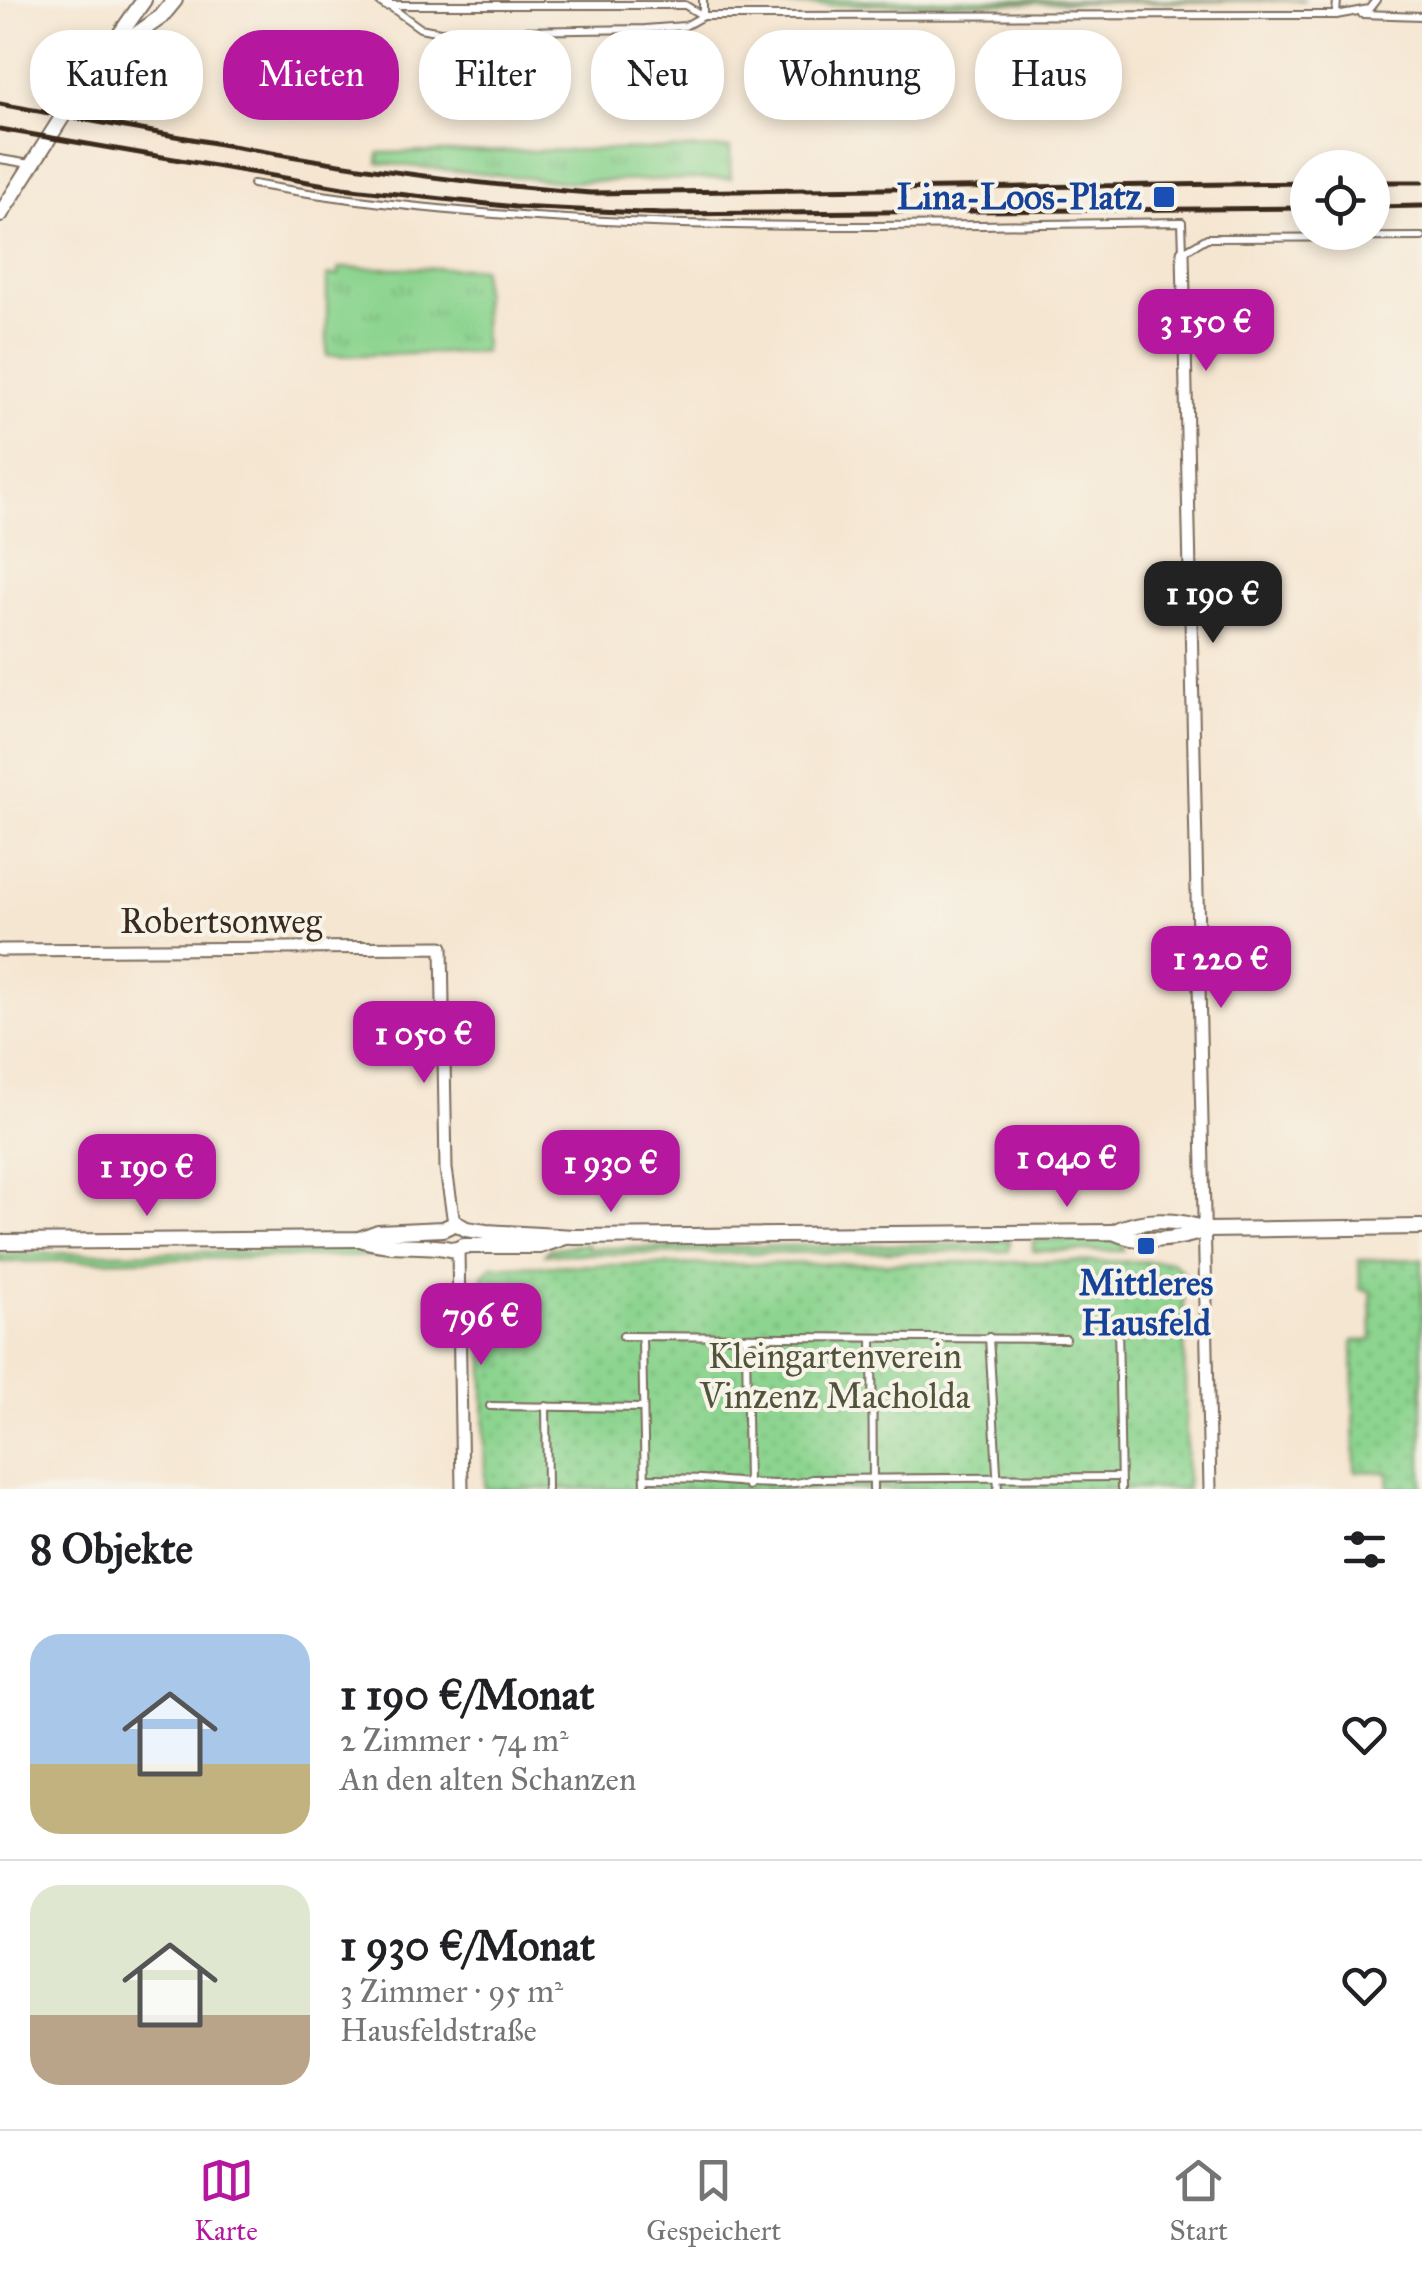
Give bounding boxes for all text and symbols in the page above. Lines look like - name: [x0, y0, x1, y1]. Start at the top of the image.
- chip: Kaufen: [30, 30, 203, 120]
- chip: Mieten: [223, 30, 399, 120]
- chip: Filter: [419, 30, 571, 120]
- chip: Neu: [591, 30, 724, 120]
- chip: Wohnung: [744, 30, 955, 120]
- chip: Haus: [975, 30, 1122, 120]
- map controls: [1290, 150, 1390, 250]
- button: locate: [1290, 150, 1390, 250]
- place label: Lina-Loos-Platz: [897, 176, 1142, 219]
- marker: Lina-Loos-Platz: [1151, 184, 1177, 210]
- pin: 3 150 €: [1114, 289, 1298, 374]
- text: 3 150 €: [1160, 302, 1252, 341]
- pin: 1 190 €: [1121, 561, 1305, 646]
- text: 1 190 €: [1166, 574, 1260, 613]
- street label: Robertsonweg: [120, 900, 323, 943]
- pin: 1 220 €: [1129, 926, 1313, 1011]
- text: 1 220 €: [1173, 939, 1269, 978]
- pin: 1 050 €: [332, 1001, 516, 1086]
- text: 1 050 €: [375, 1014, 473, 1053]
- pin: 1 040 €: [975, 1125, 1159, 1210]
- pin: 1 930 €: [519, 1130, 703, 1215]
- pin: 1 190 €: [55, 1134, 239, 1219]
- text: 1 040 €: [1017, 1138, 1117, 1177]
- text: 1 930 €: [564, 1143, 658, 1182]
- text: 1 190 €: [100, 1147, 194, 1186]
- marker: Mittleres Hausfeld: [1135, 1235, 1157, 1257]
- place label: Mittleres Hausfeld: [1079, 1262, 1213, 1345]
- pin: 796 €: [411, 1283, 551, 1368]
- text: 796 €: [443, 1296, 519, 1335]
- park label: Kleingartenverein Vinzenz Macholda: [699, 1335, 971, 1418]
- icon: filters: [1337, 1522, 1392, 1577]
- text: 8 Objekte: [30, 1523, 193, 1575]
- text: 1 190 €/Monat: [340, 1669, 594, 1721]
- icon: home: [110, 1674, 230, 1794]
- icon: heart: [1337, 1707, 1392, 1762]
- text: 2 Zimmer · 74 m²: [340, 1721, 568, 1760]
- text: An den alten Schanzen: [340, 1760, 636, 1799]
- text: 1 930 €/Monat: [340, 1920, 595, 1972]
- icon: home: [110, 1925, 230, 2045]
- icon: heart: [1337, 1958, 1392, 2013]
- text: 3 Zimmer · 95 m²: [340, 1972, 563, 2011]
- text: Hausfeldstraße: [340, 2011, 537, 2050]
- tab: Karte: [194, 2153, 258, 2248]
- tab: Gespeichert: [646, 2153, 781, 2248]
- tab: Start: [1170, 2153, 1228, 2248]

